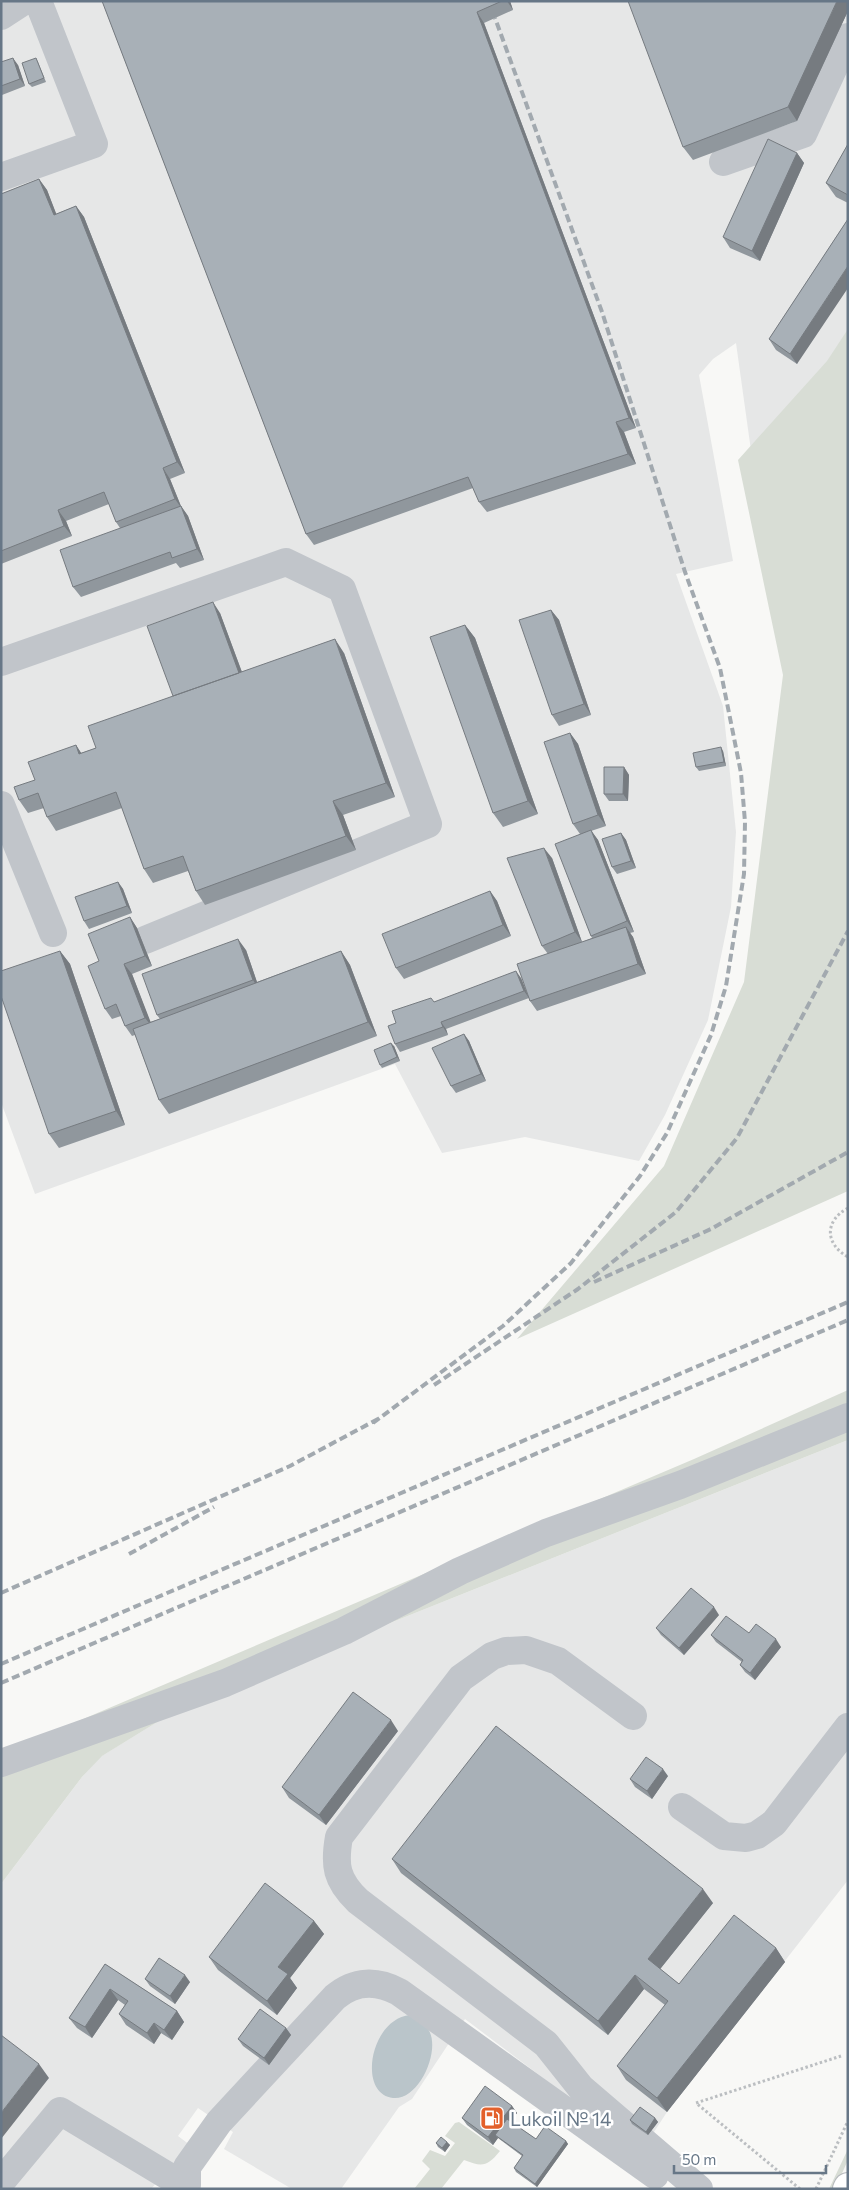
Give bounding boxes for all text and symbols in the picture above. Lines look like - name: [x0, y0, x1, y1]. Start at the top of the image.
- fuel station icon: Lukoil № 14: [479, 2105, 505, 2131]
- place label: Lukoil № 14: [510, 2107, 611, 2130]
- scale bar: [674, 2142, 826, 2174]
- text: 50 m: [682, 2150, 716, 2168]

